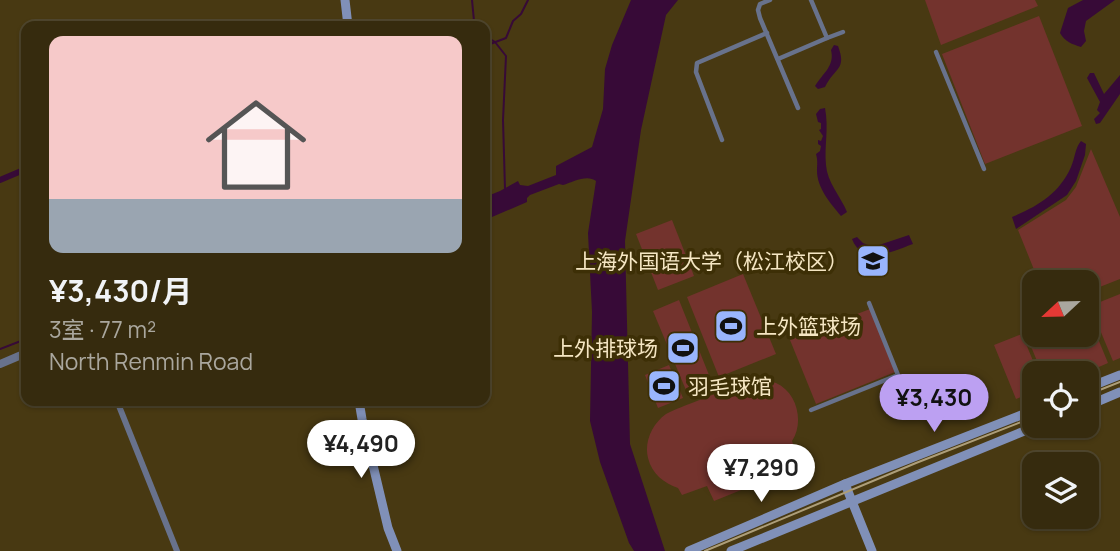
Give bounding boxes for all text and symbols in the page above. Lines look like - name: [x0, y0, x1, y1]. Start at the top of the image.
- icon: home: [193, 82, 319, 208]
- school or university icon: 上海外国语大学（松江校区）: [854, 242, 892, 280]
- place label: 上海外国语大学（松江校区）: [575, 247, 848, 275]
- text: ¥3,430/月: [49, 270, 192, 311]
- north arrow: [1022, 270, 1099, 346]
- map controls: [1022, 270, 1099, 529]
- sports icon: 上外篮球场: [712, 307, 750, 345]
- place label: 上外篮球场: [756, 312, 861, 340]
- text: 3室 · 77 m²: [49, 313, 156, 345]
- sports icon: 上外排球场: [664, 329, 702, 367]
- place label: 上外排球场: [553, 334, 658, 362]
- text: North Renmin Road: [49, 345, 253, 377]
- button: locate: [1022, 361, 1099, 438]
- sports icon: 羽毛球馆: [645, 367, 683, 405]
- place label: 羽毛球馆: [688, 372, 772, 400]
- pin: ¥3,430: [877, 374, 991, 434]
- text: ¥3,430: [896, 381, 972, 413]
- pin: ¥4,490: [304, 420, 418, 480]
- text: ¥4,490: [323, 427, 399, 459]
- pin: ¥7,290: [704, 444, 818, 504]
- text: ¥7,290: [723, 451, 799, 483]
- button: layers: [1022, 452, 1099, 529]

